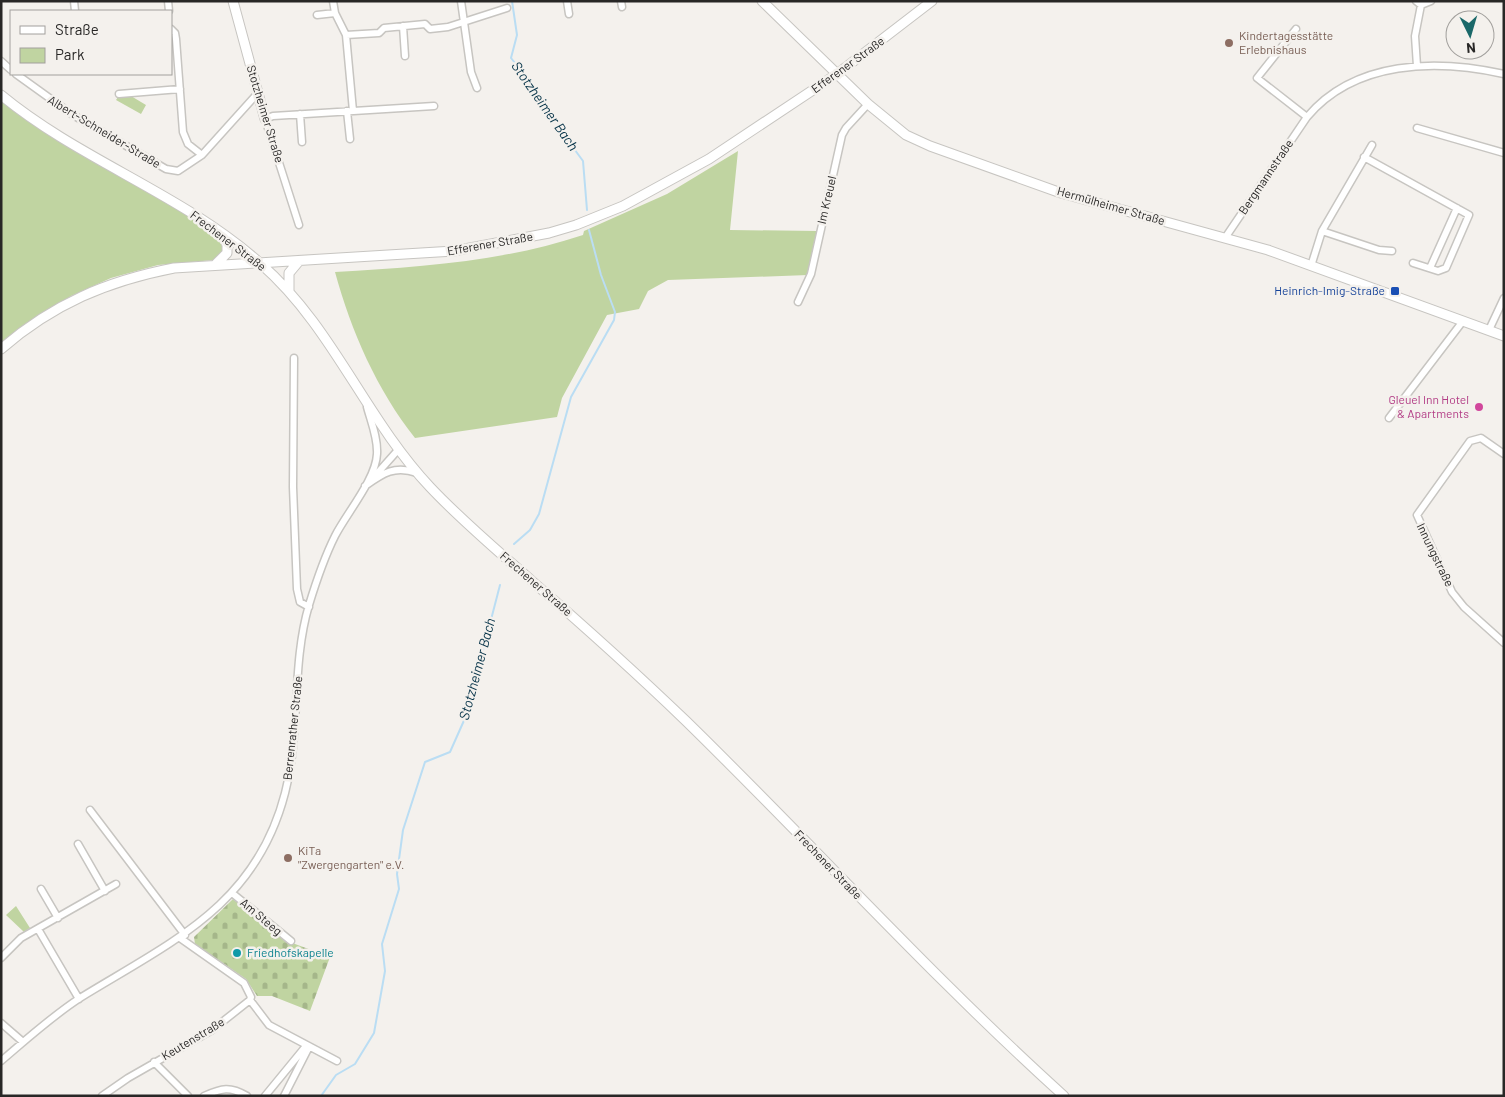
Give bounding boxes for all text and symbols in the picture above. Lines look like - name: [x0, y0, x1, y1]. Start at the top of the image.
- legend: [10, 10, 172, 75]
- north arrow: [1445, 10, 1495, 60]
- text: Straße: [55, 20, 99, 38]
- place label: Kindertagesstätte Erlebnishaus: [1239, 28, 1333, 56]
- street label: Efferener Straße: [808, 33, 887, 95]
- marker: Kindertagesstätte Erlebnishaus: [1223, 37, 1235, 49]
- text: N: [1466, 40, 1477, 57]
- text: Park: [55, 45, 85, 63]
- water label: Stotzheimer Bach: [508, 58, 582, 154]
- street label: Stotzheimer Straße: [244, 63, 287, 164]
- street label: Albert-Schneider-Straße: [46, 92, 163, 170]
- street label: Bergmannstraße: [1235, 136, 1295, 217]
- street label: Im Kreuel: [814, 174, 838, 225]
- street label: Hermülheimer Straße: [1056, 183, 1167, 227]
- street label: Frechener Straße: [188, 207, 269, 273]
- street label: Efferener Straße: [446, 229, 534, 257]
- place label: Heinrich-Imig-Straße: [1274, 283, 1385, 297]
- marker: Heinrich-Imig-Straße: [1389, 285, 1401, 297]
- place label: Gleuel Inn Hotel & Apartments: [1388, 392, 1469, 420]
- marker: Gleuel Inn Hotel & Apartments: [1473, 401, 1485, 413]
- street label: Innungstraße: [1414, 520, 1457, 589]
- street label: Frechener Straße: [498, 548, 576, 618]
- water label: Stotzheimer Bach: [455, 616, 498, 722]
- street label: Berrenrather Straße: [280, 675, 304, 781]
- street label: Frechener Straße: [792, 827, 865, 902]
- place label: KiTa "Zwergengarten" e.V.: [298, 843, 404, 871]
- marker: KiTa "Zwergengarten" e.V.: [282, 852, 294, 864]
- street label: Am Steeg: [238, 895, 285, 938]
- place label: Friedhofskapelle: [247, 945, 334, 959]
- marker: Friedhofskapelle: [231, 947, 243, 959]
- street label: Keutenstraße: [159, 1014, 226, 1062]

